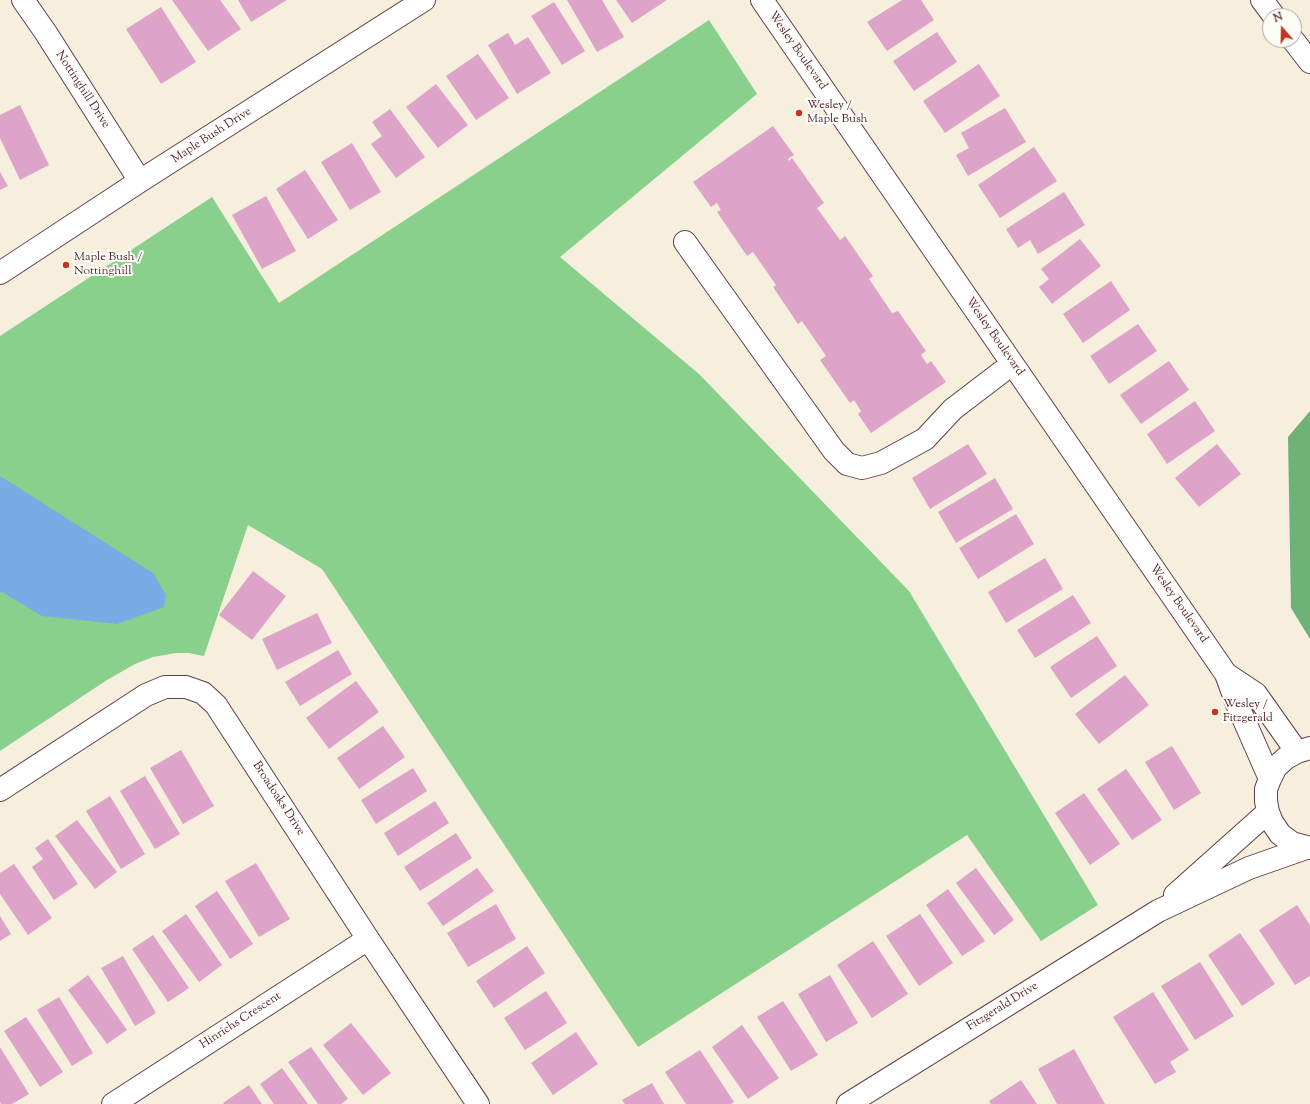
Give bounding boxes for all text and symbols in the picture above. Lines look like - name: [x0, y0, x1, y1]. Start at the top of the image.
- north arrow: [1262, 8, 1302, 48]
- street label: Wesley Boulevard: [765, 9, 829, 93]
- text: N: [1271, 9, 1285, 27]
- street label: Nottinghill Drive: [52, 49, 112, 131]
- place label: Wesley / Maple Bush: [807, 99, 868, 127]
- street label: Maple Bush Drive: [169, 105, 255, 167]
- marker: Wesley / Maple Bush: [794, 108, 804, 118]
- place label: Maple Bush / Nottinghill: [74, 251, 142, 279]
- marker: Maple Bush / Nottinghill: [61, 260, 71, 270]
- street label: Wesley Boulevard: [962, 295, 1026, 379]
- street label: Wesley Boulevard: [1146, 562, 1210, 646]
- place label: Wesley / Fitzgerald: [1223, 698, 1273, 726]
- marker: Wesley / Fitzgerald: [1210, 707, 1220, 717]
- street label: Broadoaks Drive: [249, 759, 307, 839]
- street label: Fitzgerald Drive: [965, 979, 1041, 1035]
- street label: Hinrichs Crescent: [198, 989, 284, 1053]

